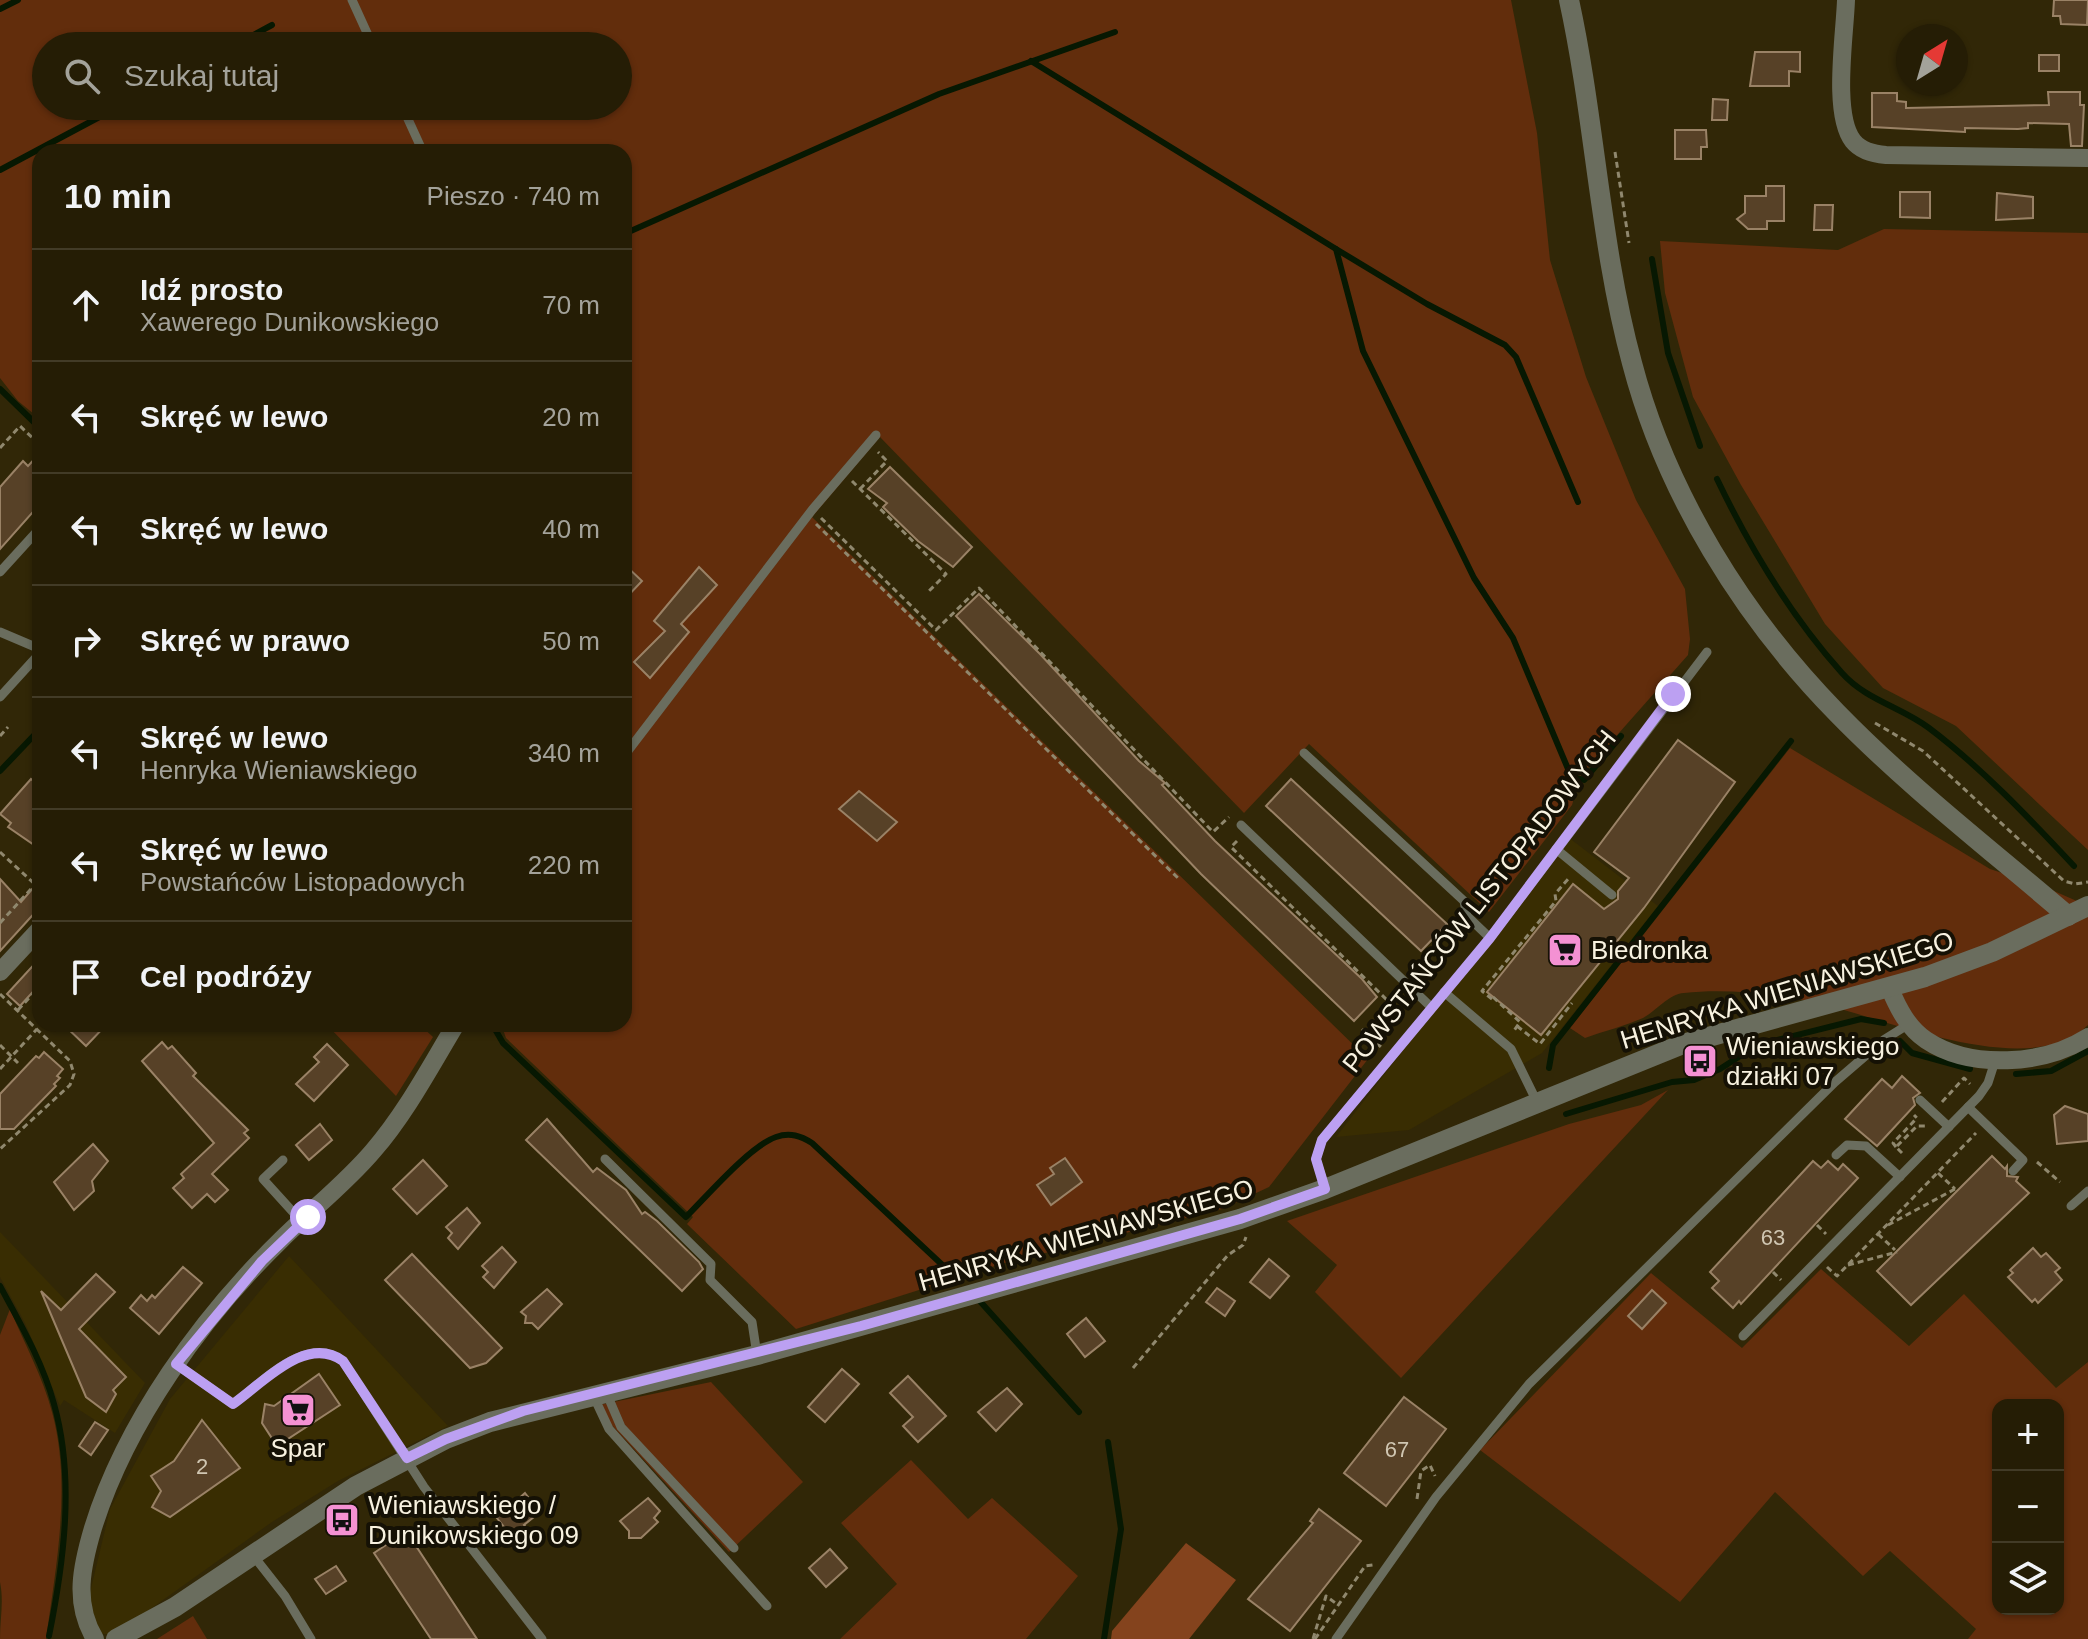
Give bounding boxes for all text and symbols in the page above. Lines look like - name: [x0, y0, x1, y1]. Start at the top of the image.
- north arrow: [1896, 24, 1968, 96]
- search box: [32, 32, 632, 120]
- icon: search: [60, 54, 104, 98]
- text: Szukaj tutaj: [124, 59, 279, 92]
- text: 10 min: [64, 177, 172, 215]
- text: Pieszo · 740 m: [427, 181, 600, 211]
- text: Idź prosto: [140, 273, 283, 306]
- icon: ahead: [64, 283, 108, 327]
- text: 70 m: [542, 290, 600, 320]
- text: Xawerego Dunikowskiego: [140, 307, 439, 337]
- icon: left: [64, 395, 108, 439]
- text: Skręć w lewo: [140, 400, 328, 433]
- text: 20 m: [542, 402, 600, 432]
- icon: left: [64, 507, 108, 551]
- text: Skręć w lewo: [140, 512, 328, 545]
- text: 40 m: [542, 514, 600, 544]
- icon: right: [64, 619, 108, 663]
- text: Skręć w prawo: [140, 624, 350, 657]
- text: 50 m: [542, 626, 600, 656]
- route end: [1655, 676, 1691, 712]
- text: Skręć w lewo: [140, 721, 328, 754]
- street label: POWSTAŃCÓW LISTOPADOWYCH: [1336, 724, 1622, 1078]
- icon: left: [64, 731, 108, 775]
- text: 340 m: [528, 738, 600, 768]
- text: Henryka Wieniawskiego: [140, 755, 417, 785]
- text: Skręć w lewo: [140, 833, 328, 866]
- icon: left: [64, 843, 108, 887]
- text: 220 m: [528, 850, 600, 880]
- text: Powstańców Listopadowych: [140, 867, 465, 897]
- street label: HENRYKA WIENIAWSKIEGO: [1617, 925, 1957, 1055]
- supermarket icon: Biedronka: [1546, 931, 1584, 969]
- place label: Biedronka: [1591, 935, 1709, 965]
- icon: arrive: [64, 955, 108, 999]
- text: Cel podróży: [140, 960, 312, 993]
- place label: Wieniawskiego działki 07: [1726, 1031, 1899, 1091]
- bus stop icon: Wieniawskiego działki 07: [1681, 1042, 1719, 1080]
- street label: HENRYKA WIENIAWSKIEGO: [915, 1173, 1257, 1297]
- route start: [290, 1199, 326, 1235]
- house number: 63: [1761, 1225, 1785, 1250]
- supermarket icon: Spar: [279, 1391, 317, 1429]
- map controls: [1992, 1399, 2064, 1615]
- button: +: [1992, 1399, 2064, 1471]
- place label: Spar: [271, 1433, 326, 1463]
- house number: 67: [1385, 1437, 1409, 1462]
- house number: 2: [196, 1454, 208, 1479]
- button: −: [1992, 1471, 2064, 1543]
- place label: Wieniawskiego / Dunikowskiego 09: [368, 1490, 579, 1550]
- bus stop icon: Wieniawskiego / Dunikowskiego 09: [323, 1501, 361, 1539]
- button: layers: [1992, 1543, 2064, 1615]

